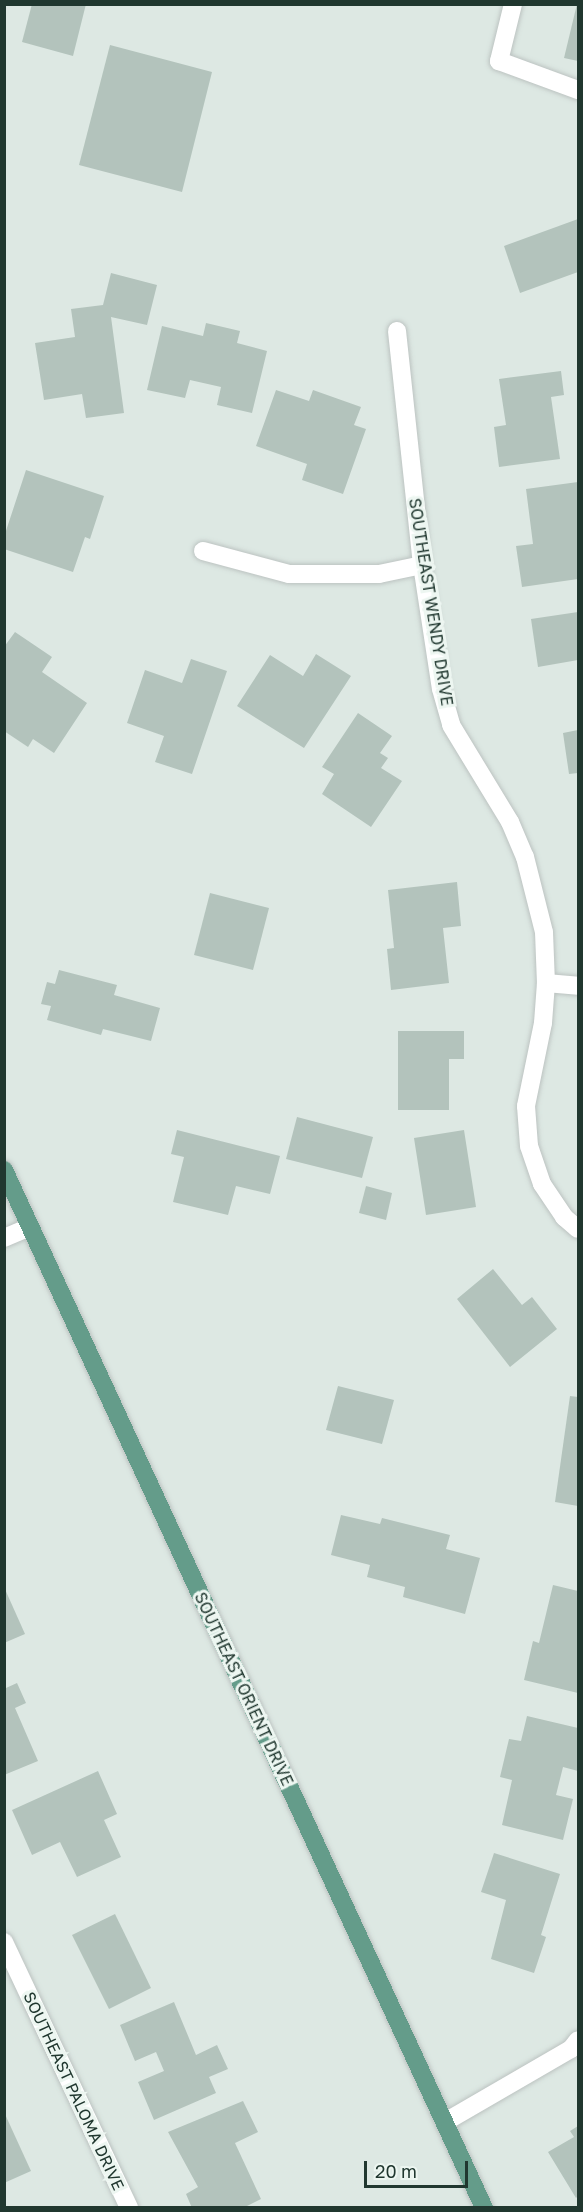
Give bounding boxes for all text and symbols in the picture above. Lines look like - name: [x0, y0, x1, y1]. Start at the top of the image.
- street label: SOUTHEAST WENDY DRIVE: [405, 497, 457, 707]
- street label: SOUTHEAST ORIENT DRIVE: [191, 1589, 297, 1789]
- street label: SOUTHEAST PALOMA DRIVE: [20, 1989, 128, 2193]
- scale bar: [367, 2149, 470, 2187]
- text: 20 m: [375, 2160, 417, 2182]

